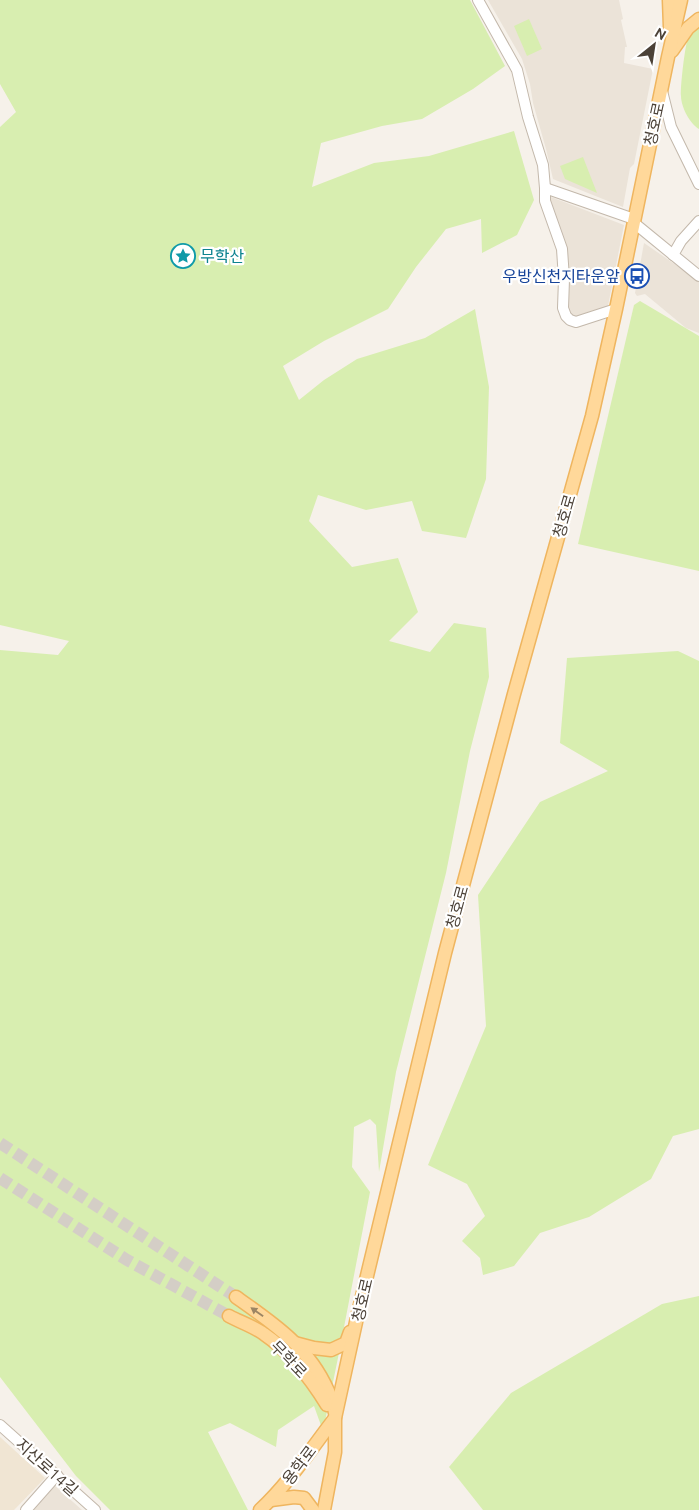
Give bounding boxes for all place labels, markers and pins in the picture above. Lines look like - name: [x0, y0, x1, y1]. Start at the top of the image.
- place icon: 무학산: [170, 243, 196, 269]
- place label: 무학산: [200, 247, 244, 265]
- bus stop icon: 우방신천지타운앞: [624, 263, 650, 289]
- place label: 우방신천지타운앞: [502, 267, 620, 285]

